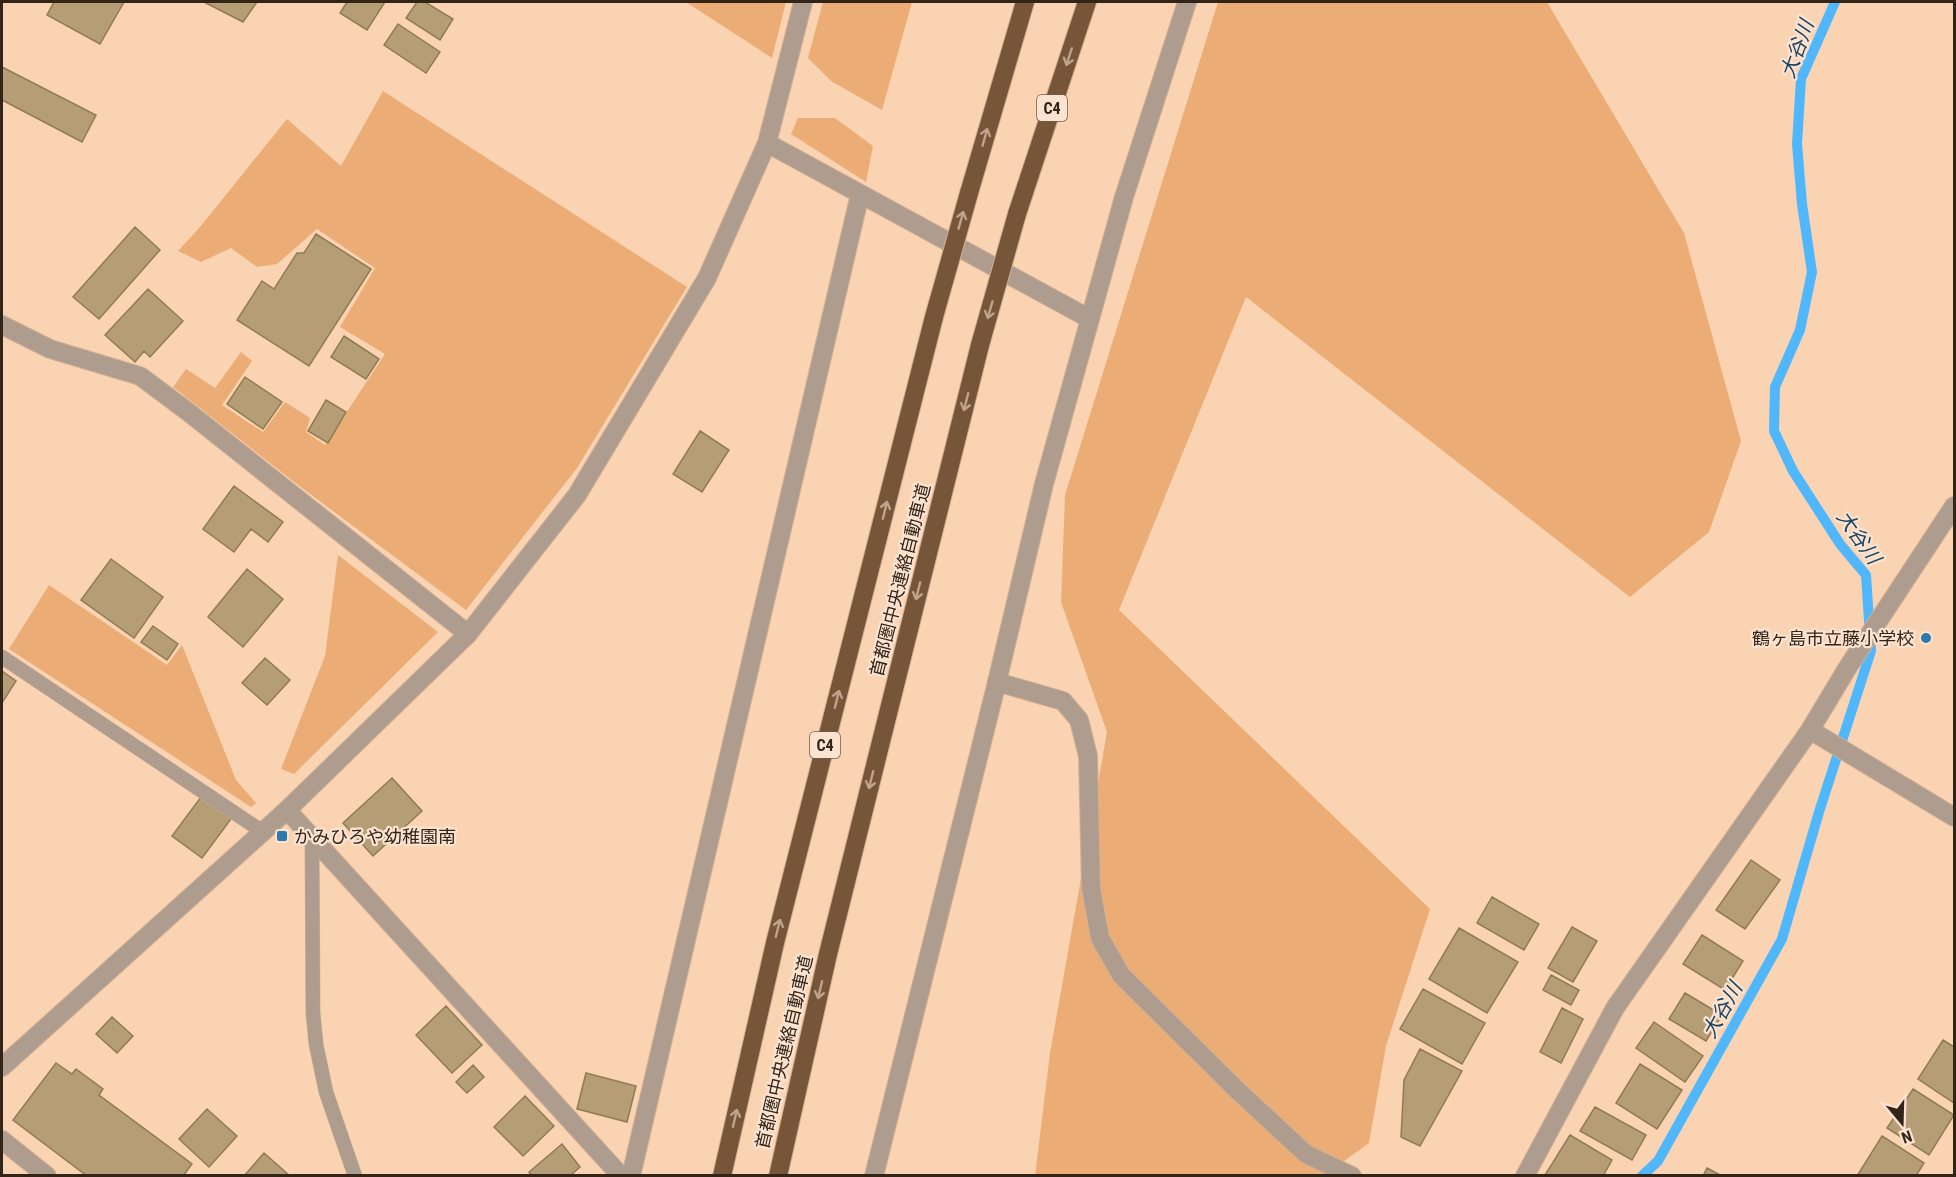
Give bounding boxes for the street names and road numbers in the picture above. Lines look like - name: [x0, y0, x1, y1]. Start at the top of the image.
- road number: C4: [1037, 95, 1067, 121]
- street label: 首都圏中央連絡自動車道: [866, 481, 934, 679]
- road number: C4: [810, 732, 840, 758]
- street label: 首都圏中央連絡自動車道: [751, 953, 817, 1151]

